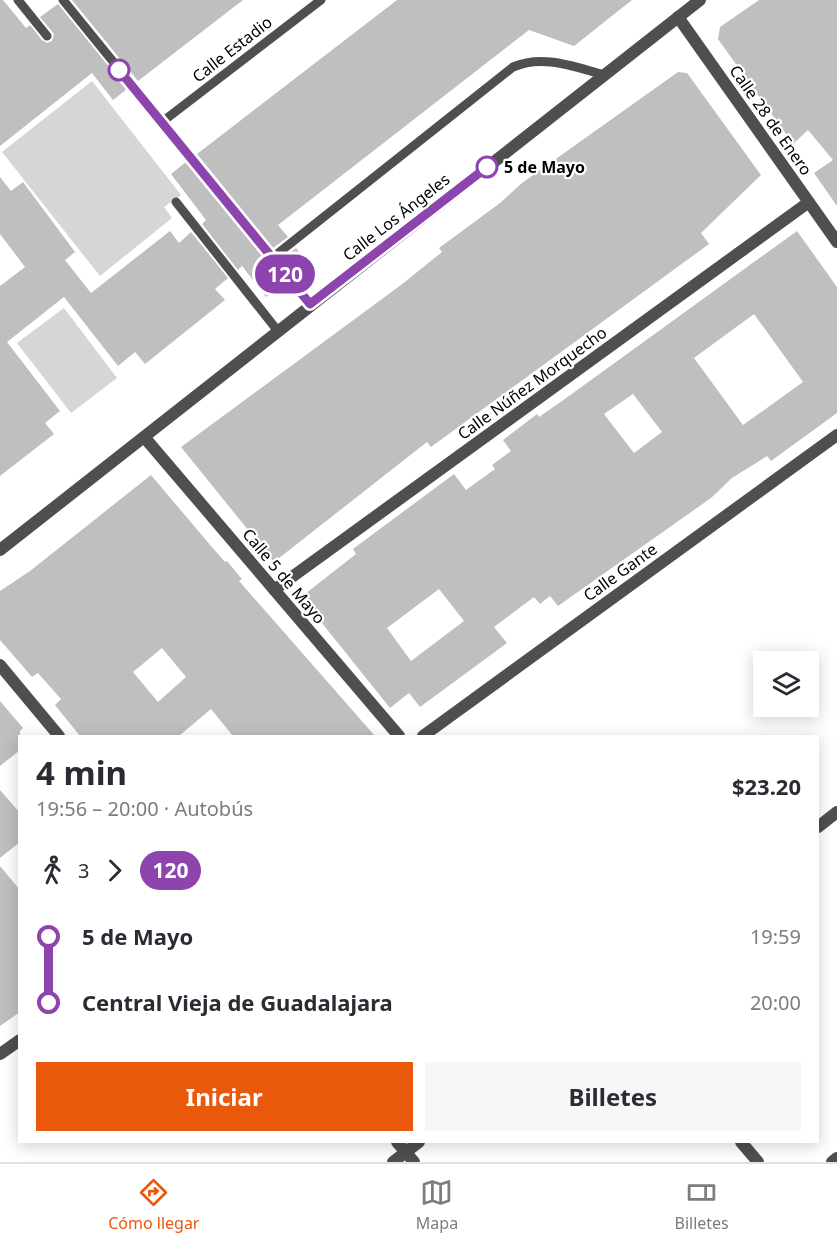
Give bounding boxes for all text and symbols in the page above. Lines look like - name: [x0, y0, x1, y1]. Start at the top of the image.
- street label: Calle Estadio: [188, 11, 276, 87]
- unlabelled marker: [108, 59, 130, 81]
- street label: Calle 28 de Enero: [725, 61, 817, 179]
- marker: 5 de Mayo: [476, 156, 498, 178]
- place label: 5 de Mayo: [504, 156, 585, 178]
- street label: Calle Los Ángeles: [338, 168, 454, 266]
- line badge: 120: [250, 254, 320, 294]
- text: 120: [267, 260, 303, 288]
- street label: Calle Núñez Morquecho: [453, 321, 611, 445]
- street label: Calle 5 de Mayo: [238, 524, 330, 628]
- street label: Calle Gante: [579, 538, 661, 606]
- map controls: [753, 651, 819, 717]
- button: layers: [753, 651, 819, 717]
- text: 4 min: [36, 750, 127, 795]
- text: $23.20: [732, 771, 801, 801]
- text: 19:56 – 20:00 · Autobús: [36, 795, 253, 822]
- icon: walk: [36, 854, 69, 887]
- icon: forward: [98, 854, 131, 887]
- text: 120: [152, 856, 189, 884]
- text: 3: [78, 857, 89, 884]
- text: 5 de Mayo: [82, 921, 193, 951]
- text: 19:59: [750, 923, 801, 950]
- text: Central Vieja de Guadalajara: [82, 987, 393, 1017]
- text: 20:00: [750, 989, 801, 1016]
- button: Iniciar: [36, 1062, 413, 1131]
- button: Billetes: [425, 1062, 801, 1131]
- tab: Cómo llegar: [108, 1176, 199, 1234]
- tab: Mapa: [416, 1176, 458, 1234]
- tab: Billetes: [675, 1176, 729, 1234]

